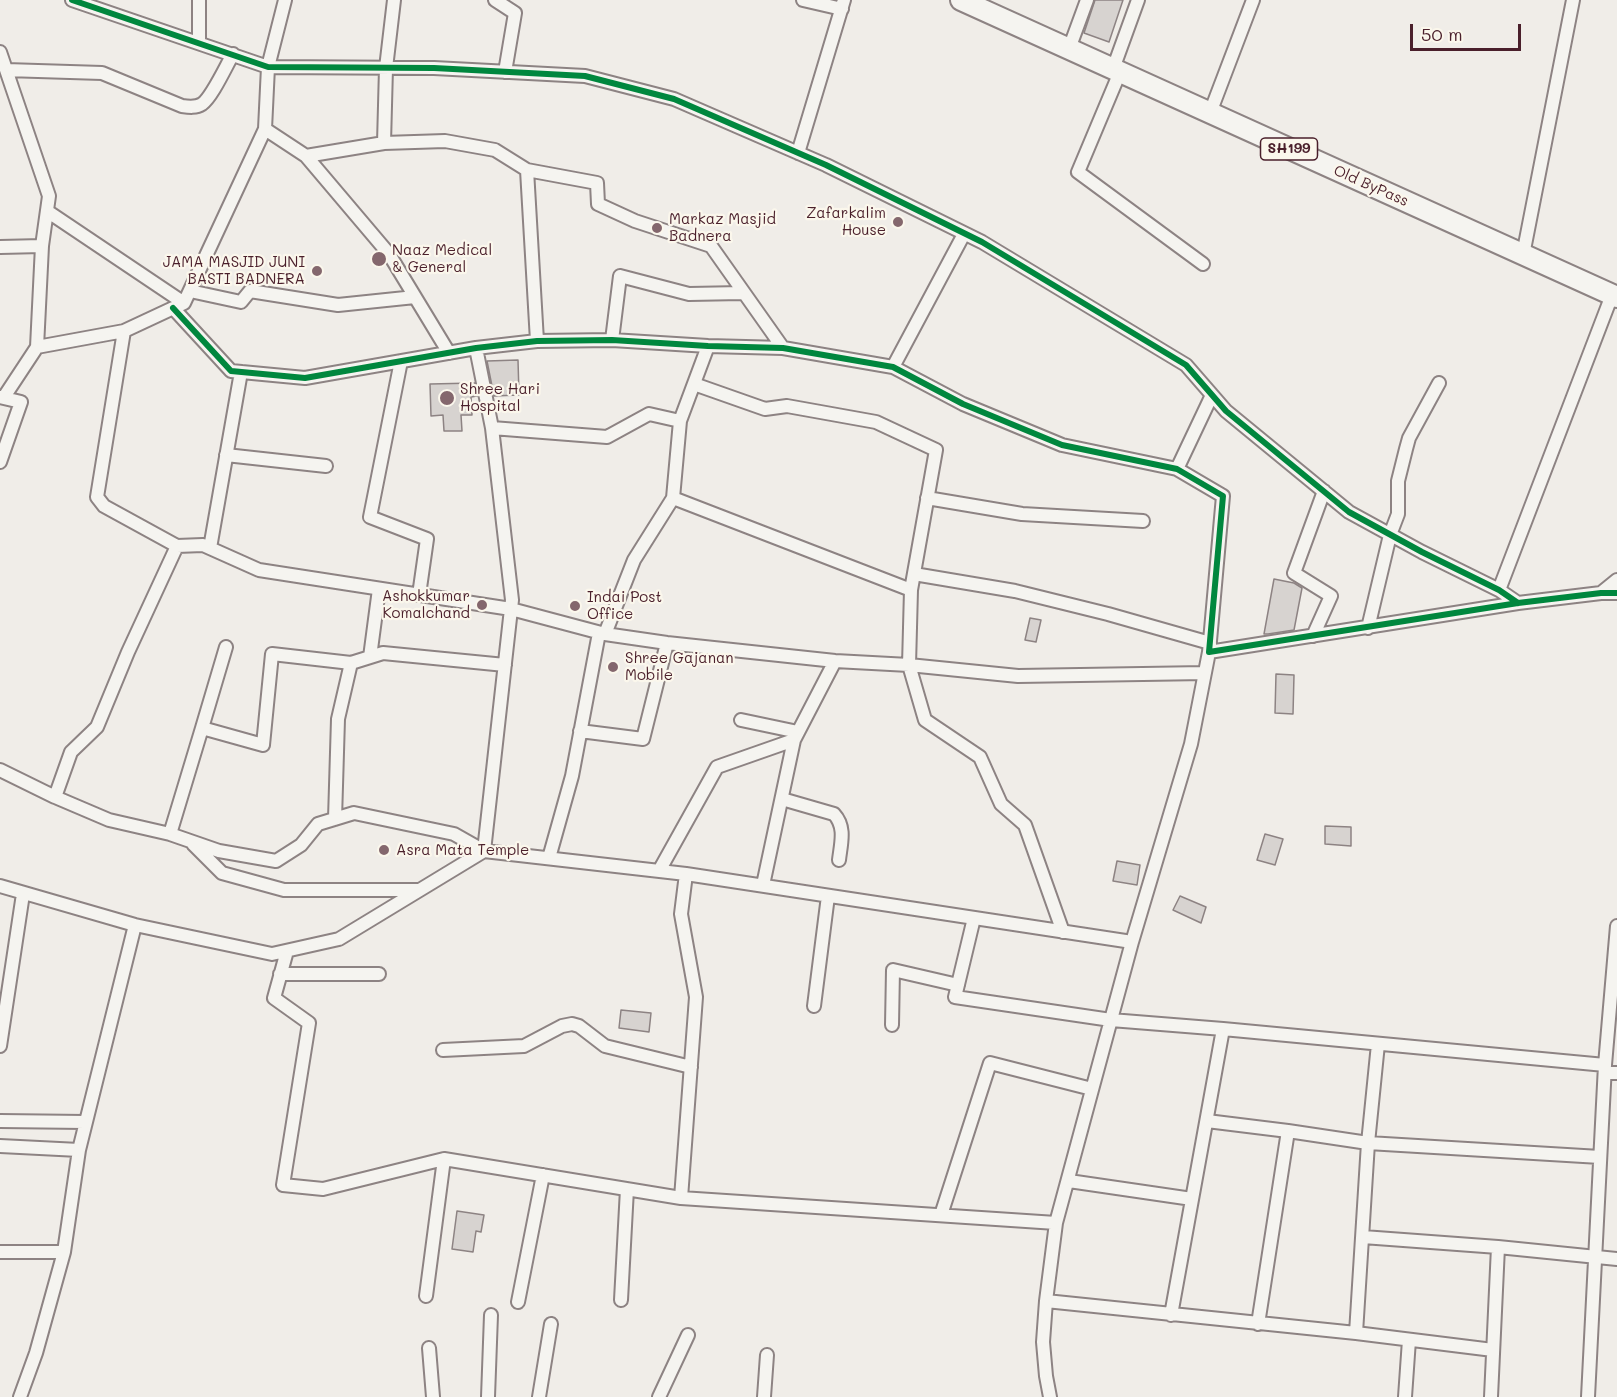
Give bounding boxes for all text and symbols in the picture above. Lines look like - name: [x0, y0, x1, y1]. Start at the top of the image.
- scale bar: [1413, 12, 1524, 50]
- text: 50 m: [1421, 22, 1463, 46]
- road number: SH199: [1260, 138, 1318, 160]
- street label: Old ByPass: [1331, 161, 1411, 211]
- place label: Zafarkalim House: [806, 204, 886, 239]
- place label: Markaz Masjid Badnera: [669, 210, 776, 245]
- marker: Zafarkalim House: [891, 215, 905, 229]
- marker: Markaz Masjid Badnera: [650, 221, 664, 235]
- place label: Naaz Medical & General: [392, 241, 492, 276]
- marker: Naaz Medical & General: [370, 250, 388, 268]
- place label: JAMA MASJID JUNI BASTI BADNERA: [163, 253, 305, 288]
- marker: JAMA MASJID JUNI BASTI BADNERA: [310, 264, 324, 278]
- place label: Shree Hari Hospital: [460, 380, 540, 415]
- marker: Shree Hari Hospital: [438, 389, 456, 407]
- place label: Ashokkumar Komalchand: [382, 587, 470, 622]
- place label: Indai Post Office: [587, 588, 662, 623]
- marker: Ashokkumar Komalchand: [475, 598, 489, 612]
- marker: Indai Post Office: [568, 599, 582, 613]
- place label: Shree Gajanan Mobile: [625, 649, 734, 684]
- marker: Shree Gajanan Mobile: [606, 660, 620, 674]
- place label: Asra Mata Temple: [396, 841, 529, 859]
- marker: Asra Mata Temple: [377, 843, 391, 857]

